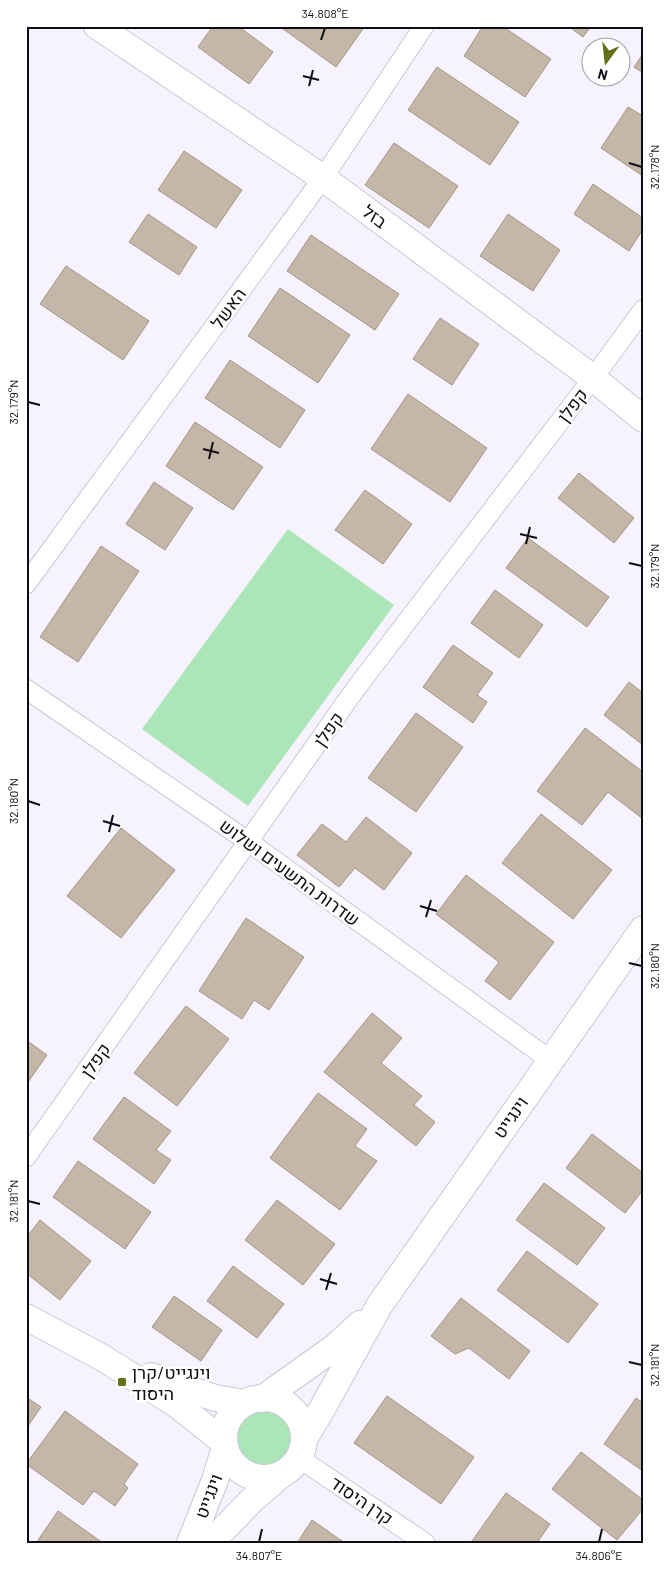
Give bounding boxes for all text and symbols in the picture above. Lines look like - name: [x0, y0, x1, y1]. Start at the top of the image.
- text: 34.808°E: [301, 6, 349, 20]
- north arrow: [582, 38, 632, 88]
- text: N: [596, 66, 609, 84]
- text: 32.178°N: [647, 145, 661, 189]
- street label: בזל: [358, 200, 392, 233]
- street label: האשל: [206, 283, 250, 333]
- text: 32.179°N: [6, 380, 20, 424]
- street label: קפלן: [552, 384, 592, 426]
- text: 32.179°N: [647, 544, 661, 588]
- street label: קפלן: [308, 708, 348, 750]
- text: 32.180°N: [6, 778, 20, 824]
- street label: שדרות התשעים ושלוש: [216, 814, 364, 930]
- text: 32.180°N: [647, 943, 661, 989]
- street label: קפלן: [75, 1039, 115, 1081]
- street label: וינגייט: [488, 1092, 532, 1142]
- text: 32.181°N: [6, 1180, 20, 1222]
- text: 32.181°N: [647, 1344, 661, 1386]
- place label: וינגייט/קרן היסוד: [132, 1361, 211, 1404]
- marker: וינגייט/קרן היסוד: [116, 1376, 128, 1388]
- street label: וינגייט: [189, 1470, 227, 1522]
- street label: קרן היסוד: [326, 1471, 398, 1529]
- text: 34.807°E: [236, 1548, 282, 1562]
- text: 34.806°E: [575, 1548, 623, 1562]

